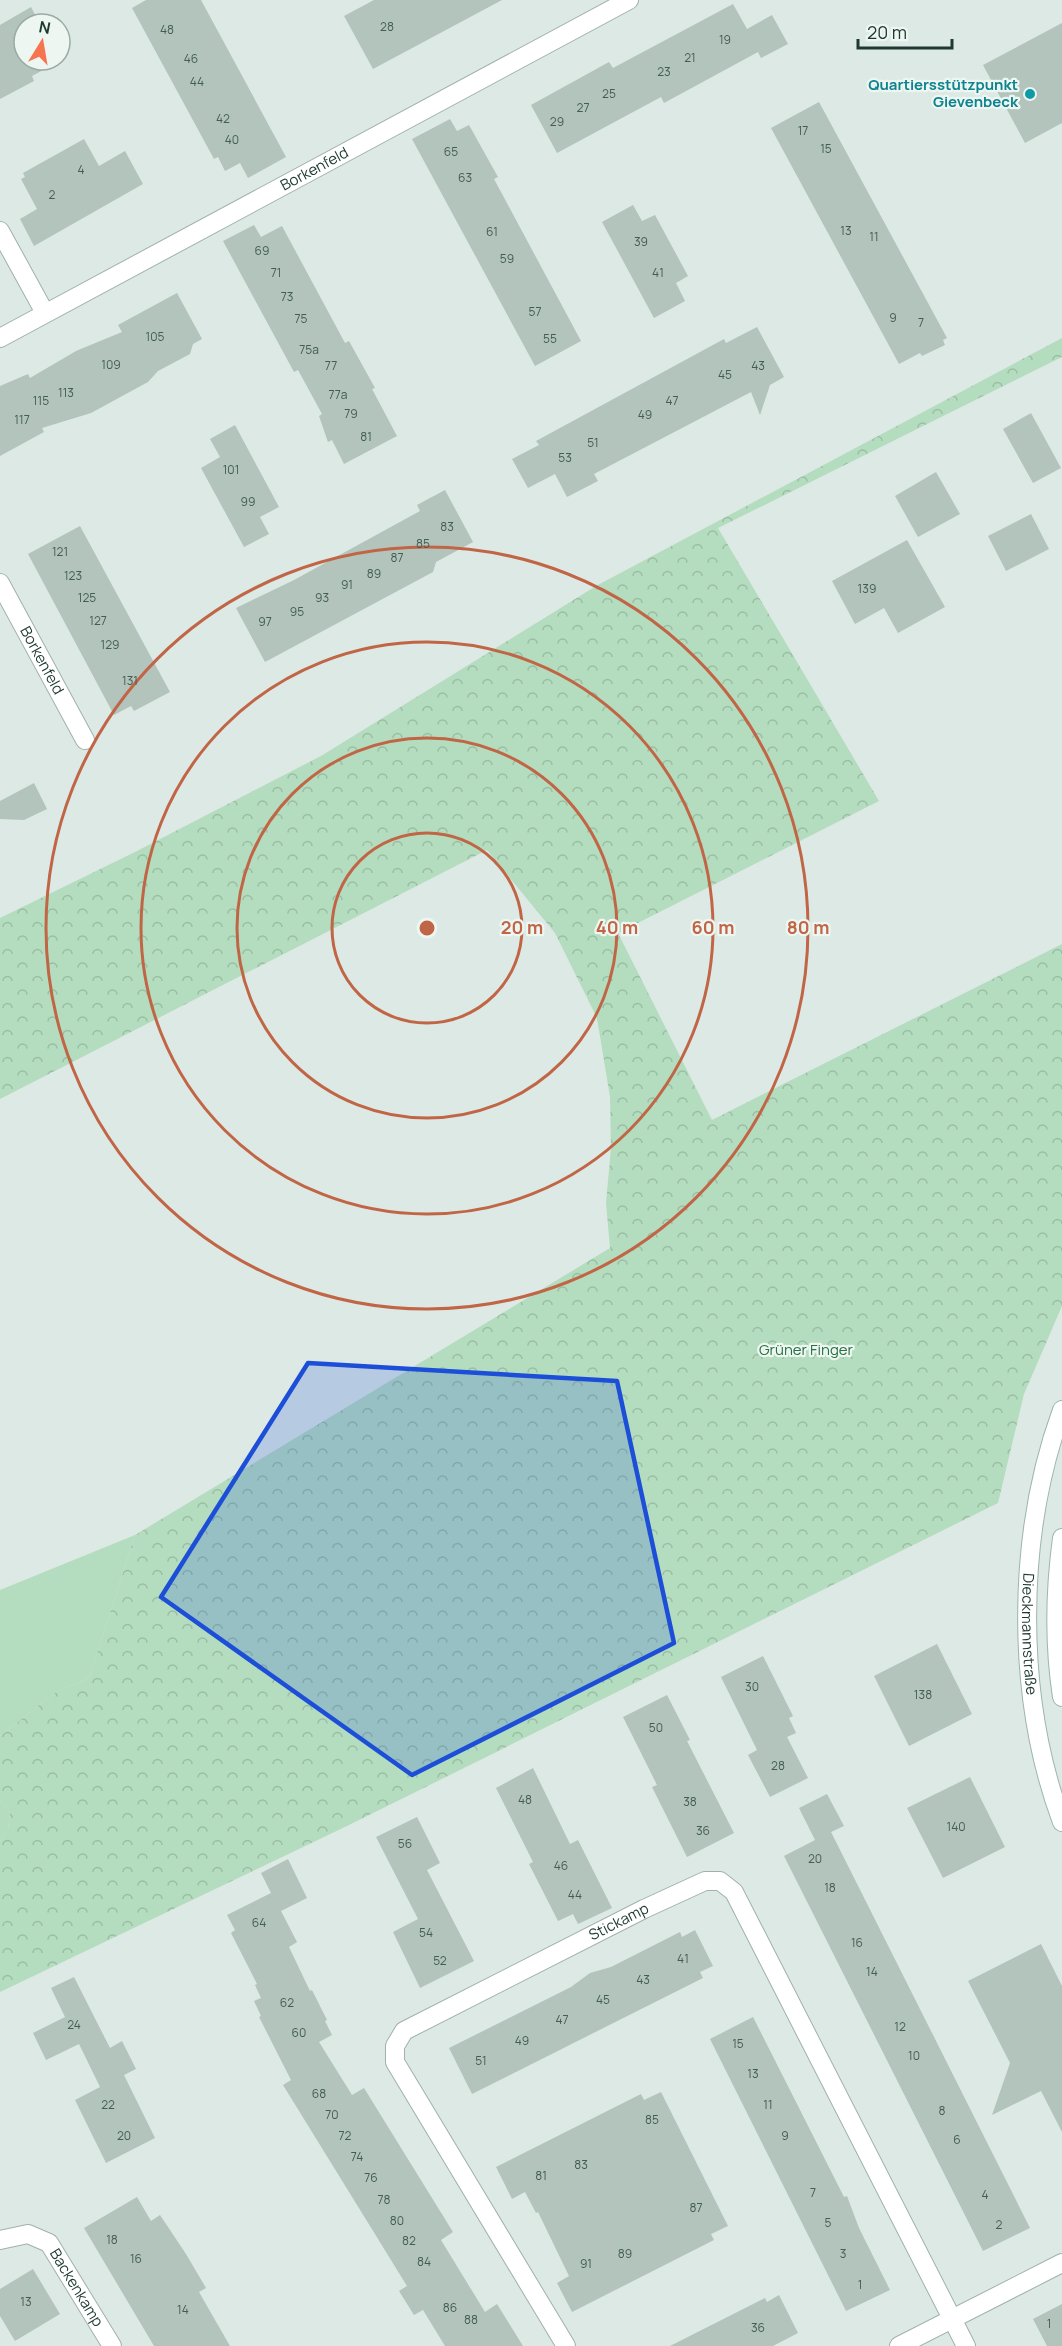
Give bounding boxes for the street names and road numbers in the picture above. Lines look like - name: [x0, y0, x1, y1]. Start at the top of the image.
- street label: Borkenfeld: [276, 142, 352, 195]
- street label: Borkenfeld: [15, 622, 69, 698]
- street label: Dieckmannstraße: [1017, 1572, 1043, 1696]
- street label: Stickamp: [585, 1897, 652, 1945]
- street label: Backenkamp: [45, 2245, 109, 2331]

